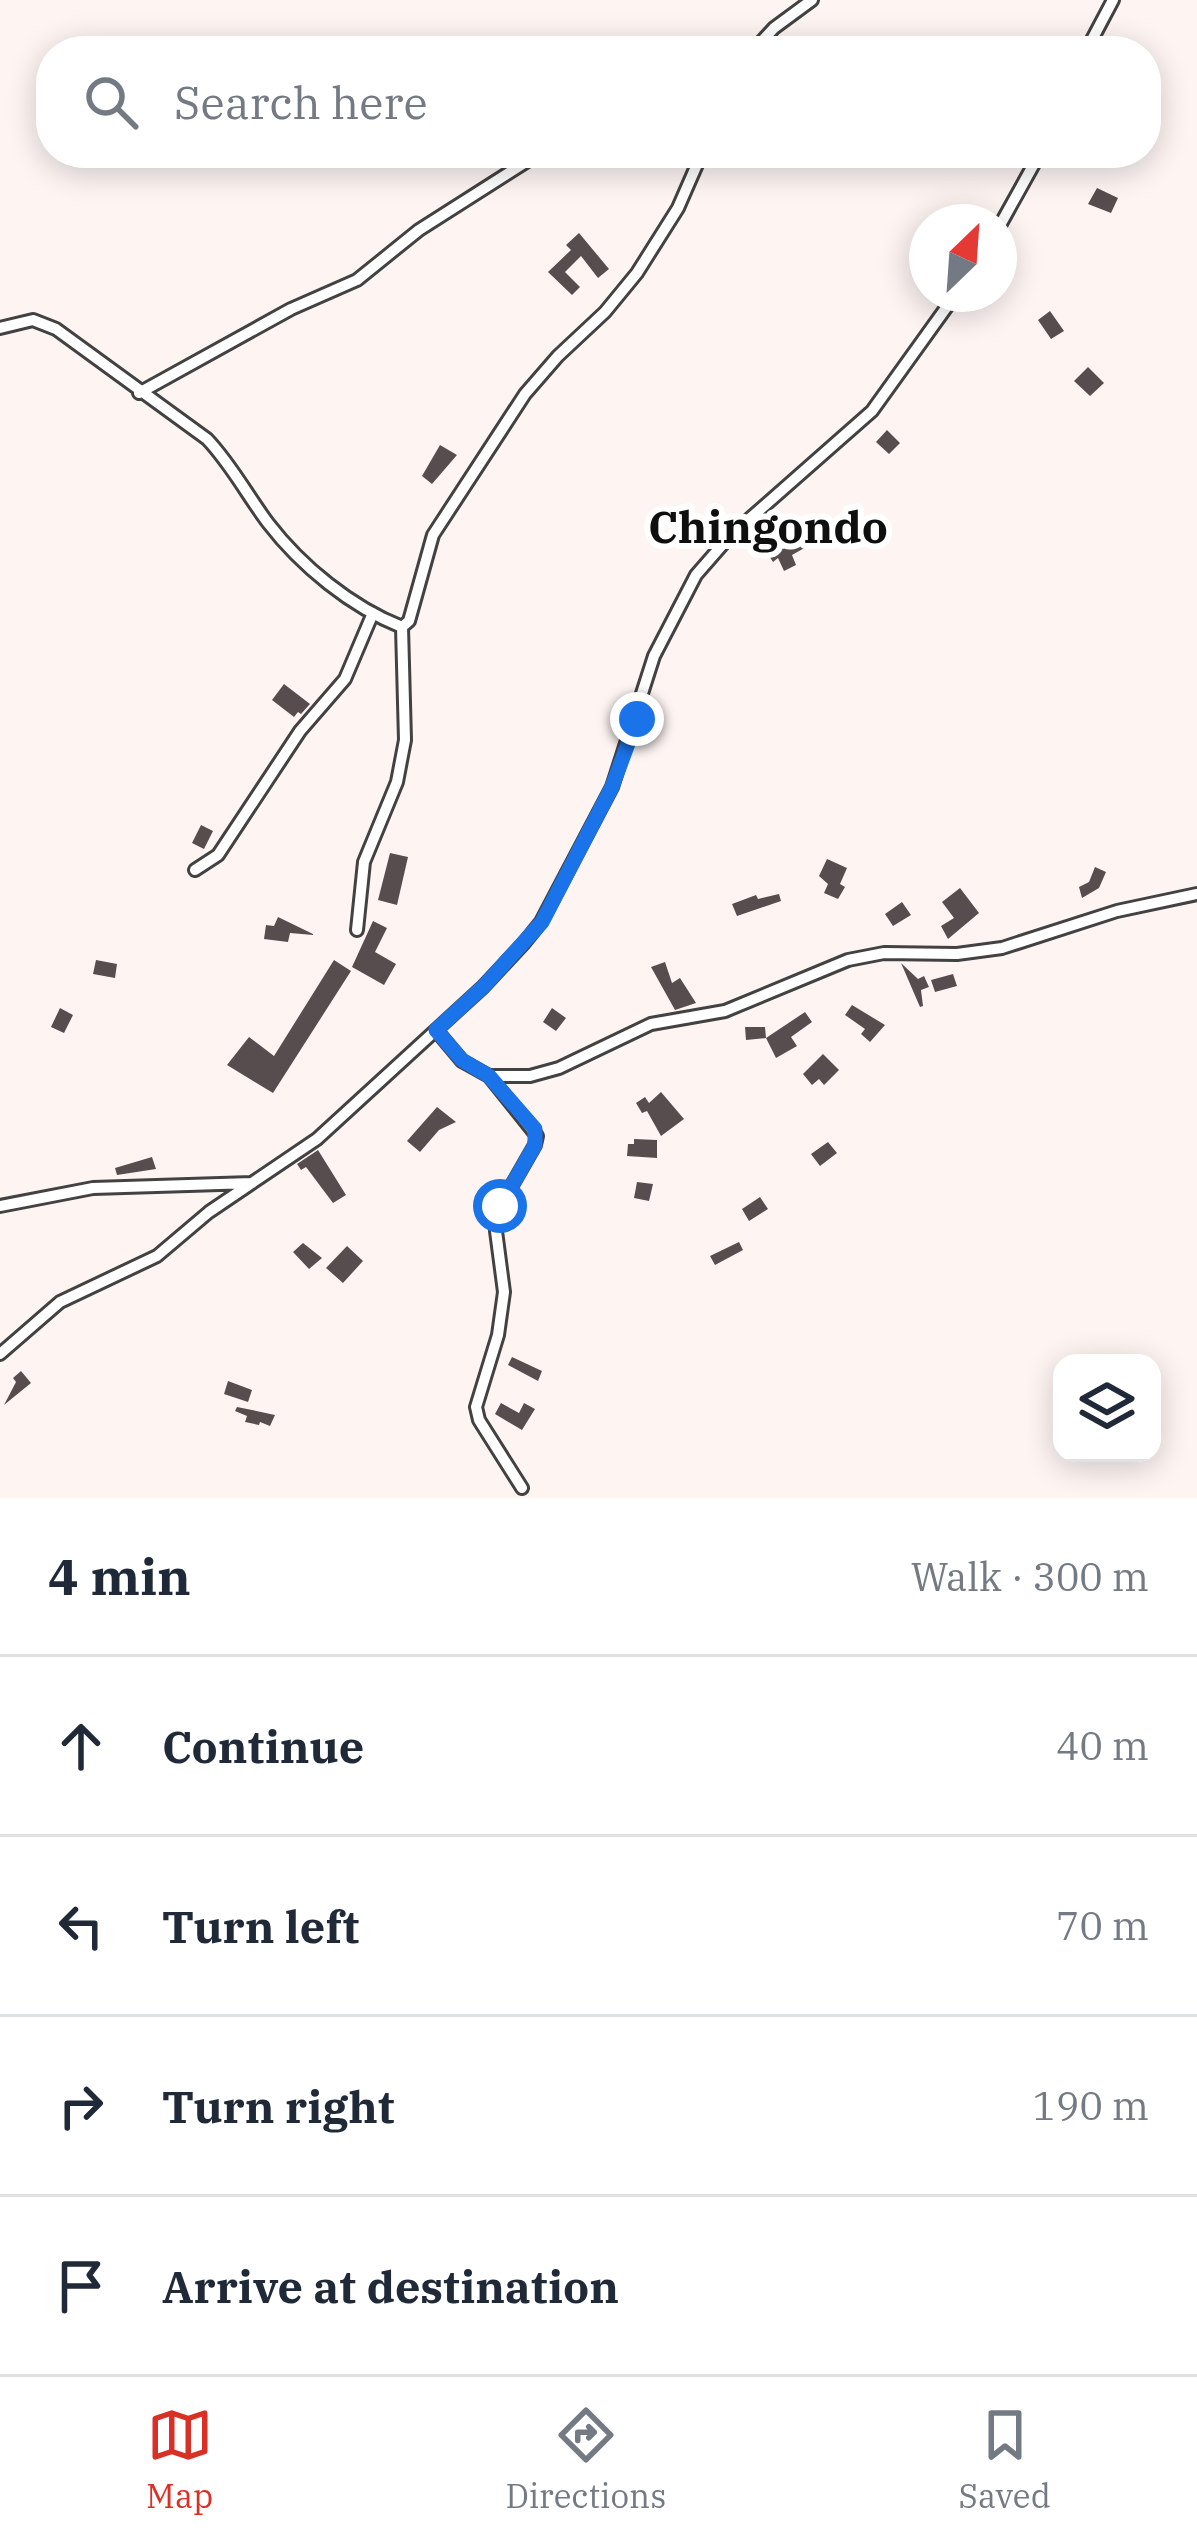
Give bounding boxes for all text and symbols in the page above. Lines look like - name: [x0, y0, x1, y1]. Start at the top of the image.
- search box: [36, 36, 1161, 168]
- icon: search: [78, 69, 144, 135]
- text: Search here: [174, 73, 428, 131]
- north arrow: [909, 204, 1017, 312]
- district label: Chingondo: [648, 497, 888, 555]
- route end: [610, 692, 664, 746]
- route start: [473, 1179, 527, 1233]
- map controls: [1053, 1354, 1161, 1462]
- button: layers: [1053, 1354, 1161, 1462]
- text: 4 min: [48, 1543, 191, 1609]
- text: Walk · 300 m: [911, 1551, 1149, 1602]
- icon: ahead: [48, 1713, 114, 1779]
- text: Continue: [162, 1717, 364, 1775]
- text: 40 m: [1056, 1720, 1149, 1771]
- icon: left: [48, 1893, 114, 1959]
- text: Turn left: [162, 1897, 359, 1955]
- text: 70 m: [1056, 1900, 1149, 1951]
- icon: right: [48, 2073, 114, 2139]
- text: Turn right: [162, 2077, 394, 2135]
- text: 190 m: [1033, 2080, 1149, 2131]
- icon: arrive: [48, 2253, 114, 2319]
- text: Arrive at destination: [162, 2257, 619, 2315]
- tab: Map: [146, 2402, 213, 2517]
- tab: Directions: [505, 2402, 666, 2517]
- tab: Saved: [958, 2402, 1051, 2517]

